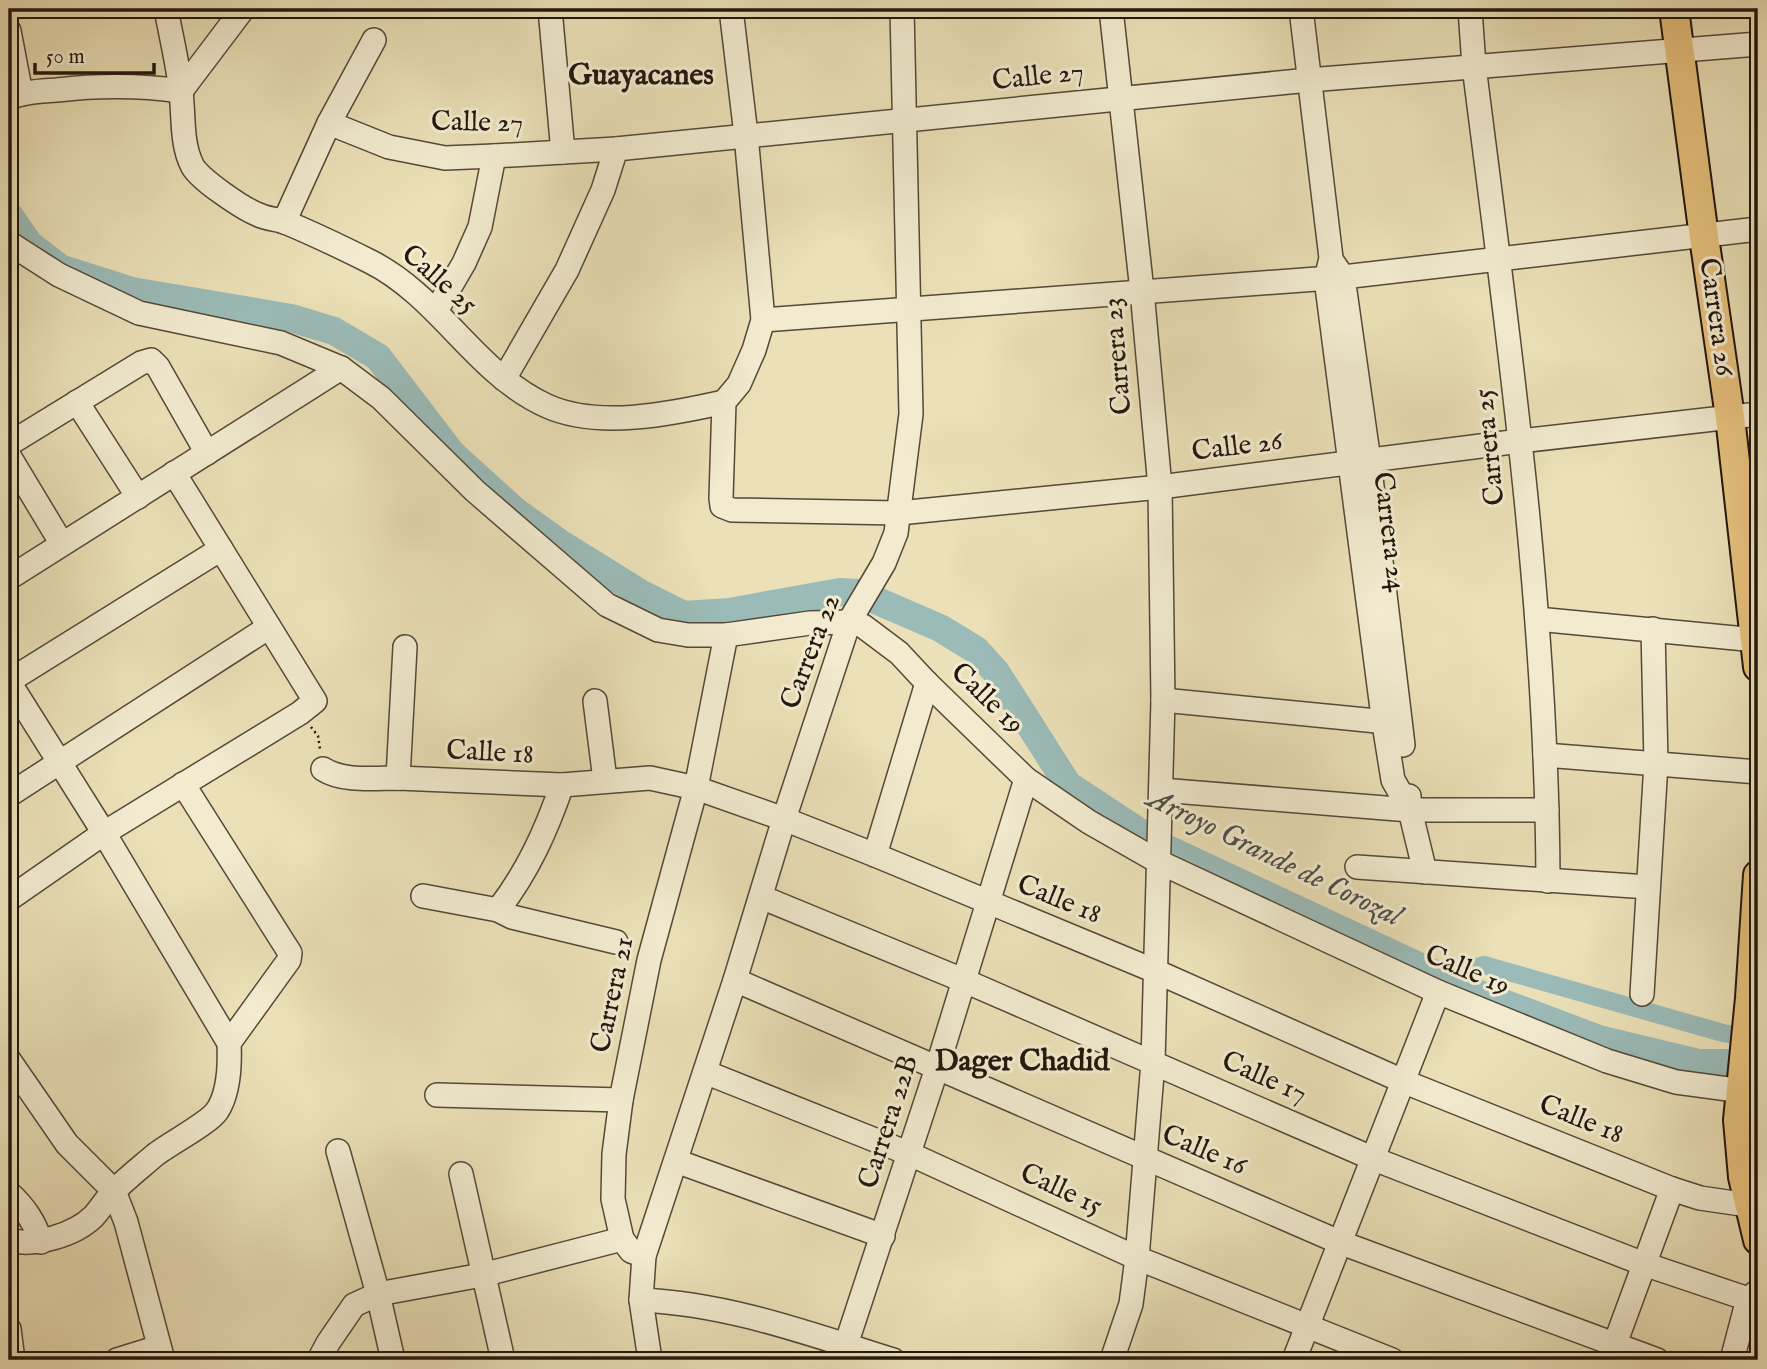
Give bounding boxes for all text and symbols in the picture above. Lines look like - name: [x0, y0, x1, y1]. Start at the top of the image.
- scale bar: [35, 32, 154, 76]
- text: 50 m: [46, 44, 85, 71]
- street label: Calle 27: [990, 55, 1086, 99]
- district label: Guayacanes: [568, 57, 714, 95]
- street label: Calle 27: [431, 105, 523, 141]
- street label: Calle 25: [394, 237, 484, 323]
- street label: Carrera 26: [1690, 256, 1742, 380]
- street label: Carrera 23: [1095, 296, 1141, 416]
- street label: Carrera 25: [1466, 387, 1514, 507]
- street label: Calle 26: [1190, 424, 1286, 470]
- street label: Carrera 24: [1364, 470, 1414, 594]
- street label: Carrera 22: [773, 590, 849, 714]
- street label: Calle 19: [943, 656, 1031, 742]
- street label: Calle 18: [445, 733, 535, 773]
- water label: Arroyo Grande de Corozal: [1138, 779, 1410, 937]
- street label: Calle 18: [1012, 867, 1106, 933]
- street label: Carrera 21: [584, 934, 642, 1056]
- street label: Calle 19: [1419, 938, 1515, 1004]
- district label: Dager Chadid: [935, 1043, 1110, 1081]
- street label: Calle 17: [1216, 1044, 1312, 1112]
- street label: Carrera 22B: [851, 1051, 927, 1193]
- street label: Calle 18: [1534, 1087, 1628, 1153]
- street label: Calle 16: [1156, 1118, 1253, 1185]
- street label: Calle 15: [1014, 1156, 1108, 1224]

